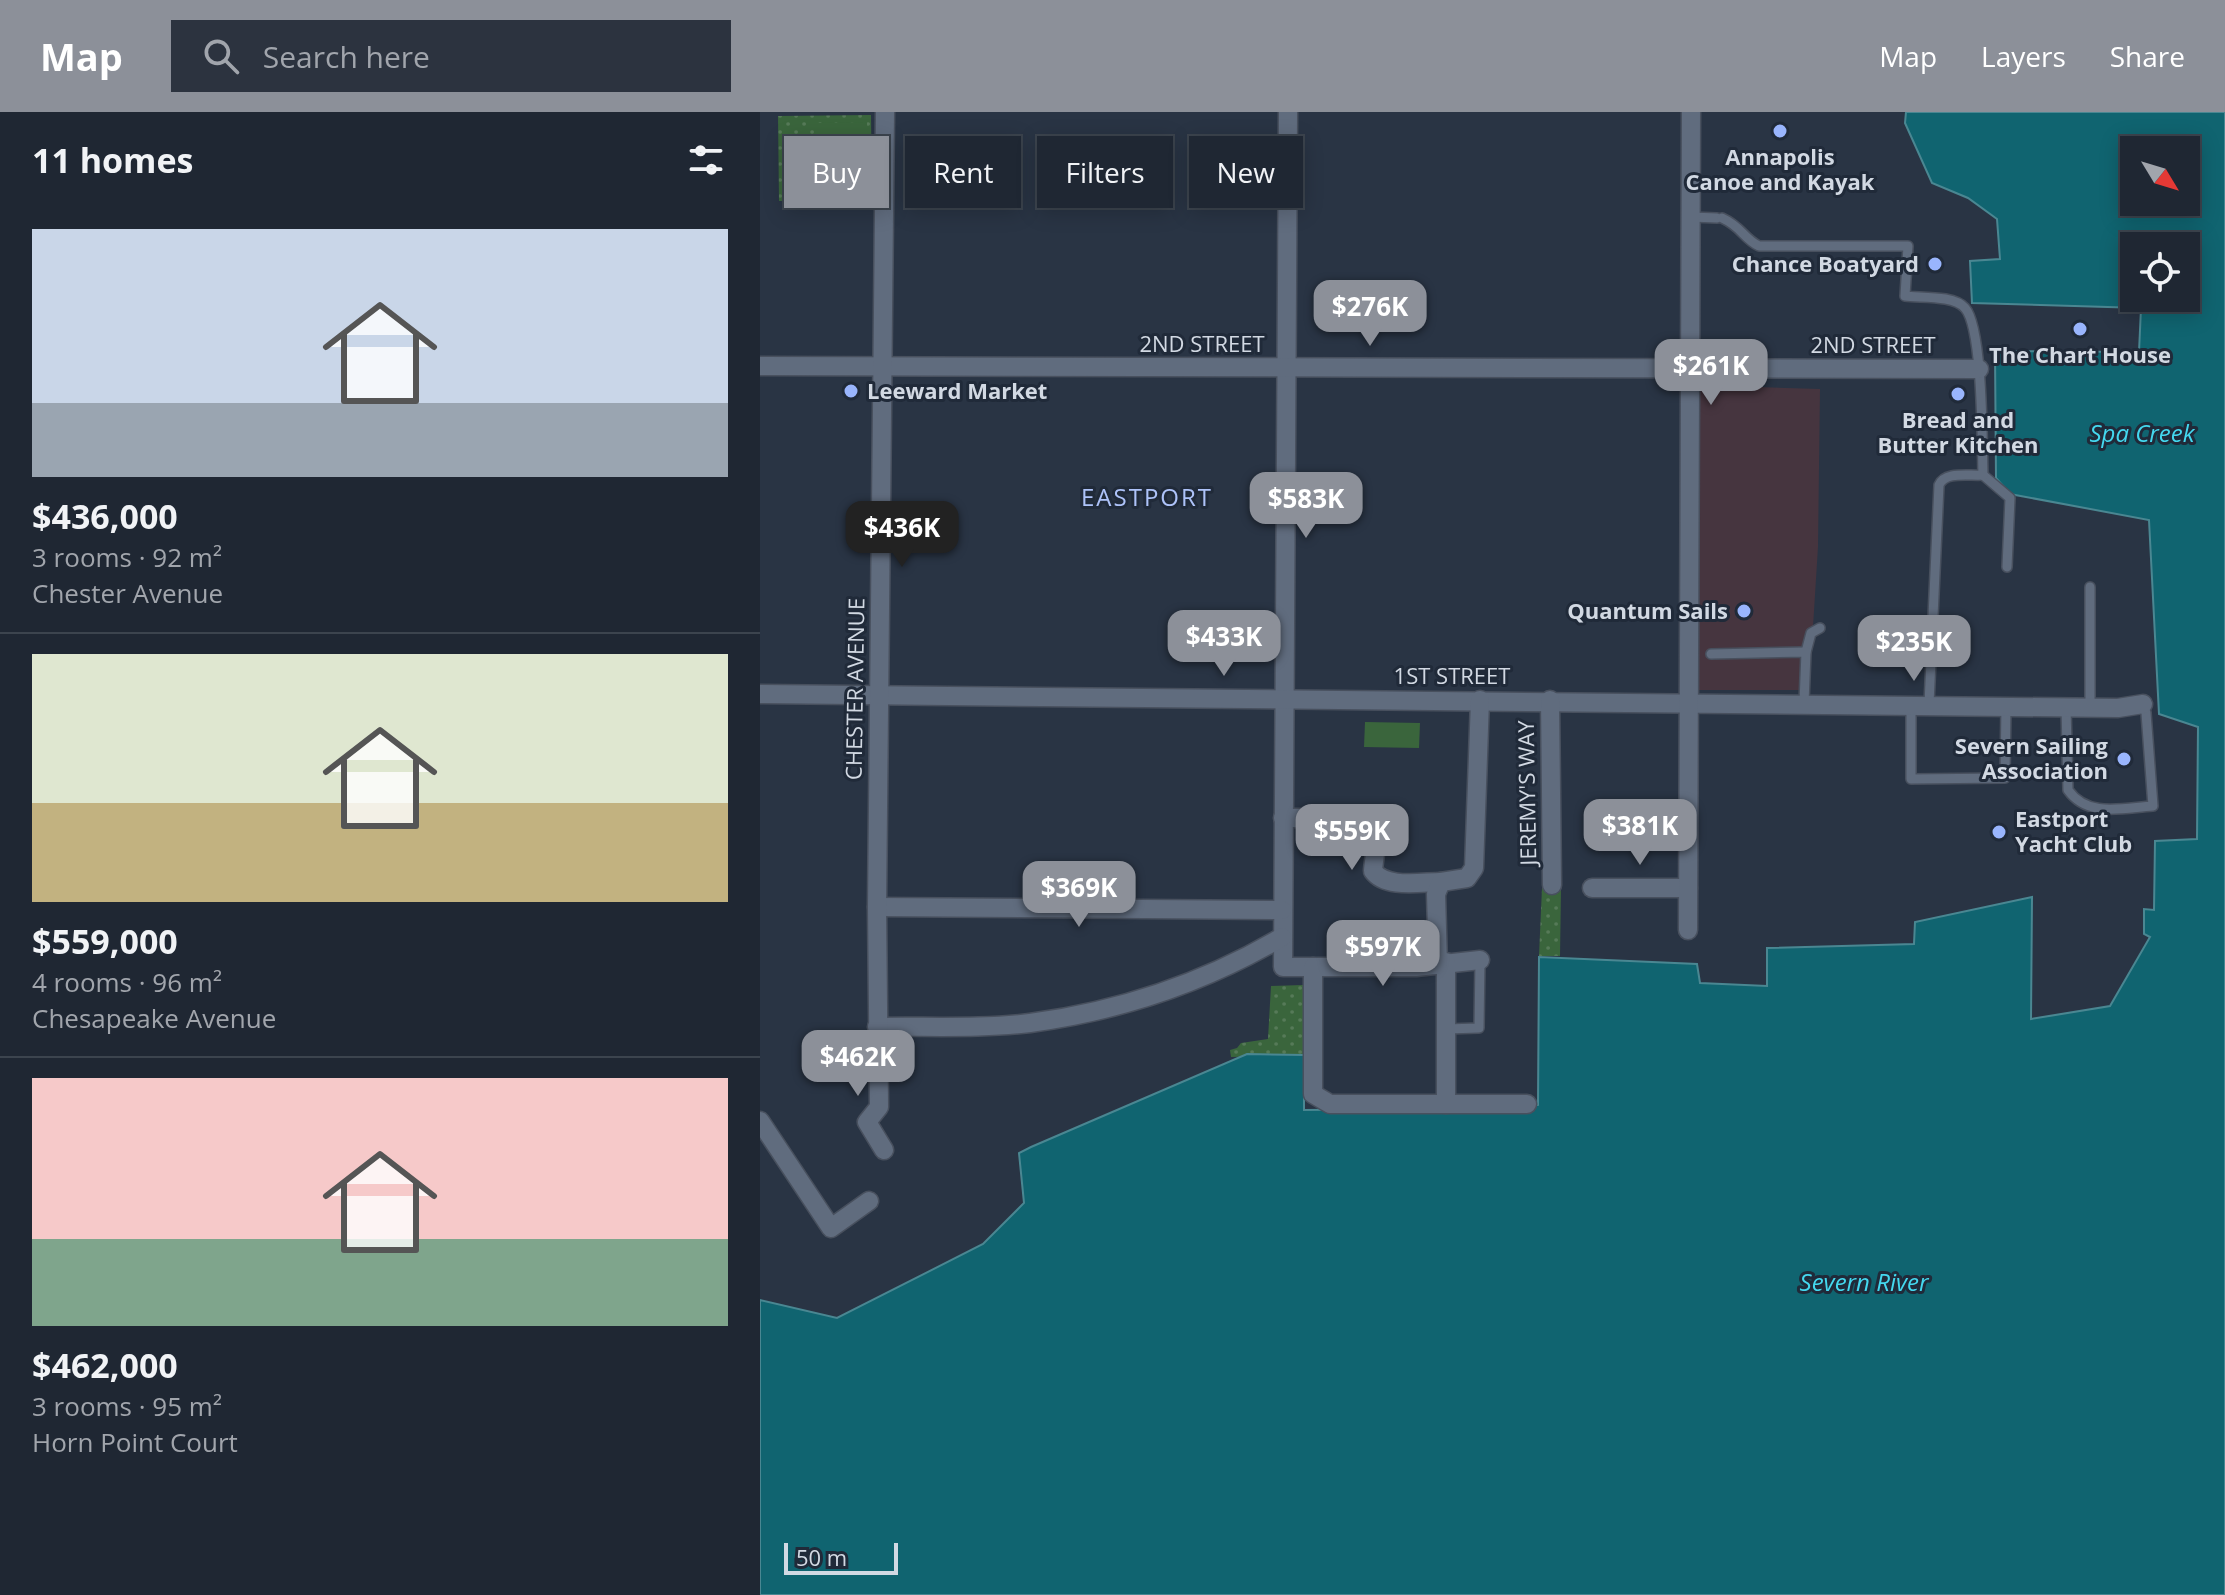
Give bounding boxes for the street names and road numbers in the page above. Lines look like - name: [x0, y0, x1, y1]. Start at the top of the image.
- street label: 2ND STREET: [1139, 328, 1265, 358]
- street label: 2ND STREET: [1810, 329, 1936, 359]
- street label: CHESTER AVENUE: [837, 598, 871, 780]
- street label: 1ST STREET: [1394, 660, 1510, 690]
- street label: JEREMY'S WAY: [1510, 719, 1542, 868]

